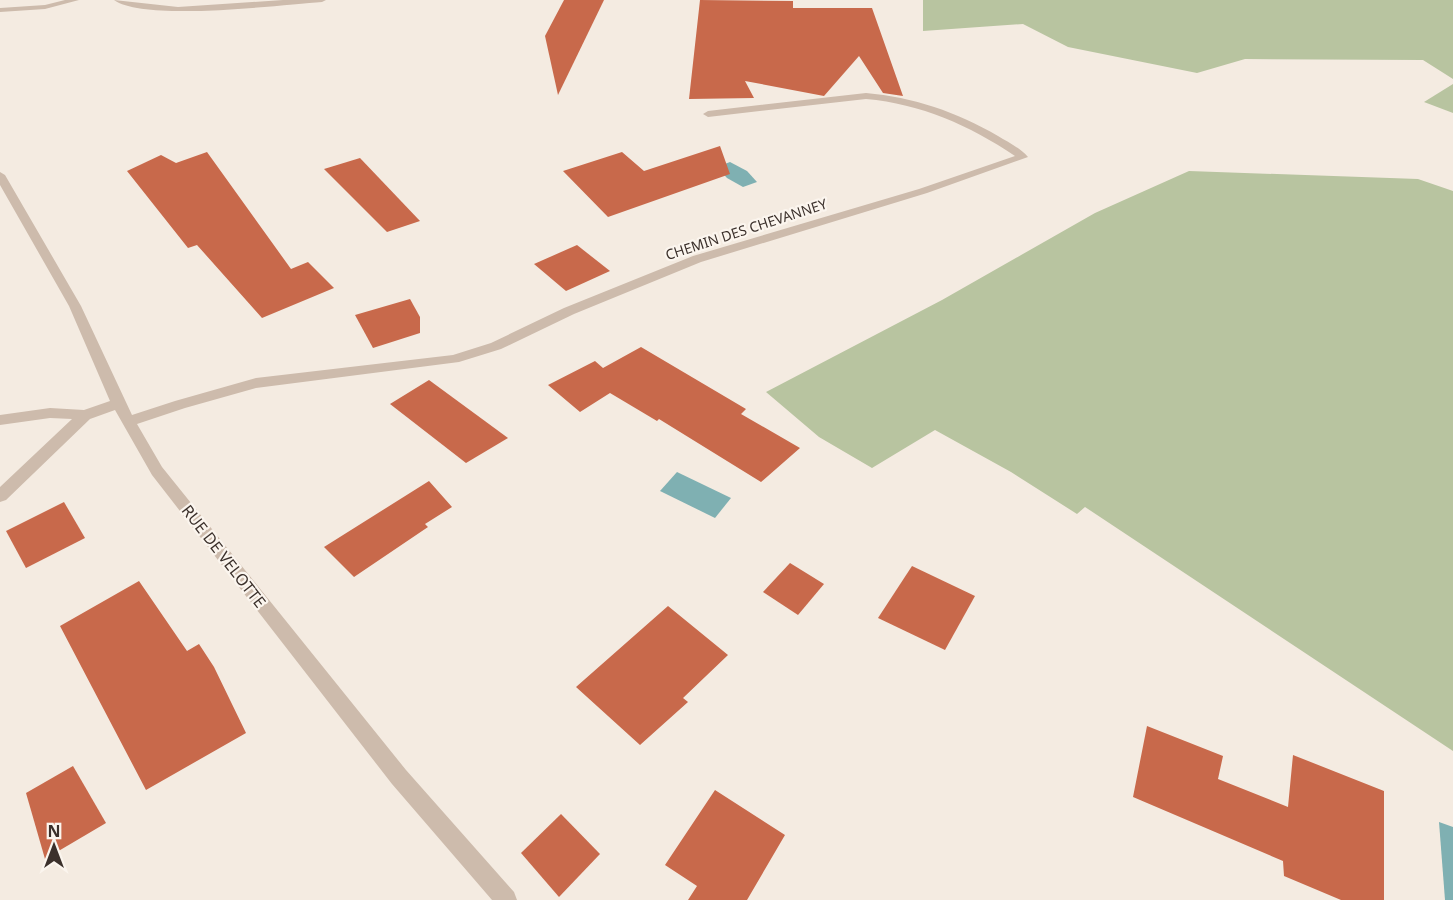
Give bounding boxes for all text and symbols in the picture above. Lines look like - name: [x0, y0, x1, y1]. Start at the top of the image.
- street label: CHEMIN DES CHEVANNEY: [663, 194, 829, 264]
- street label: RUE DE VELOTTE: [177, 500, 271, 612]
- north arrow: [24, 816, 84, 876]
- text: N: [47, 820, 61, 842]

